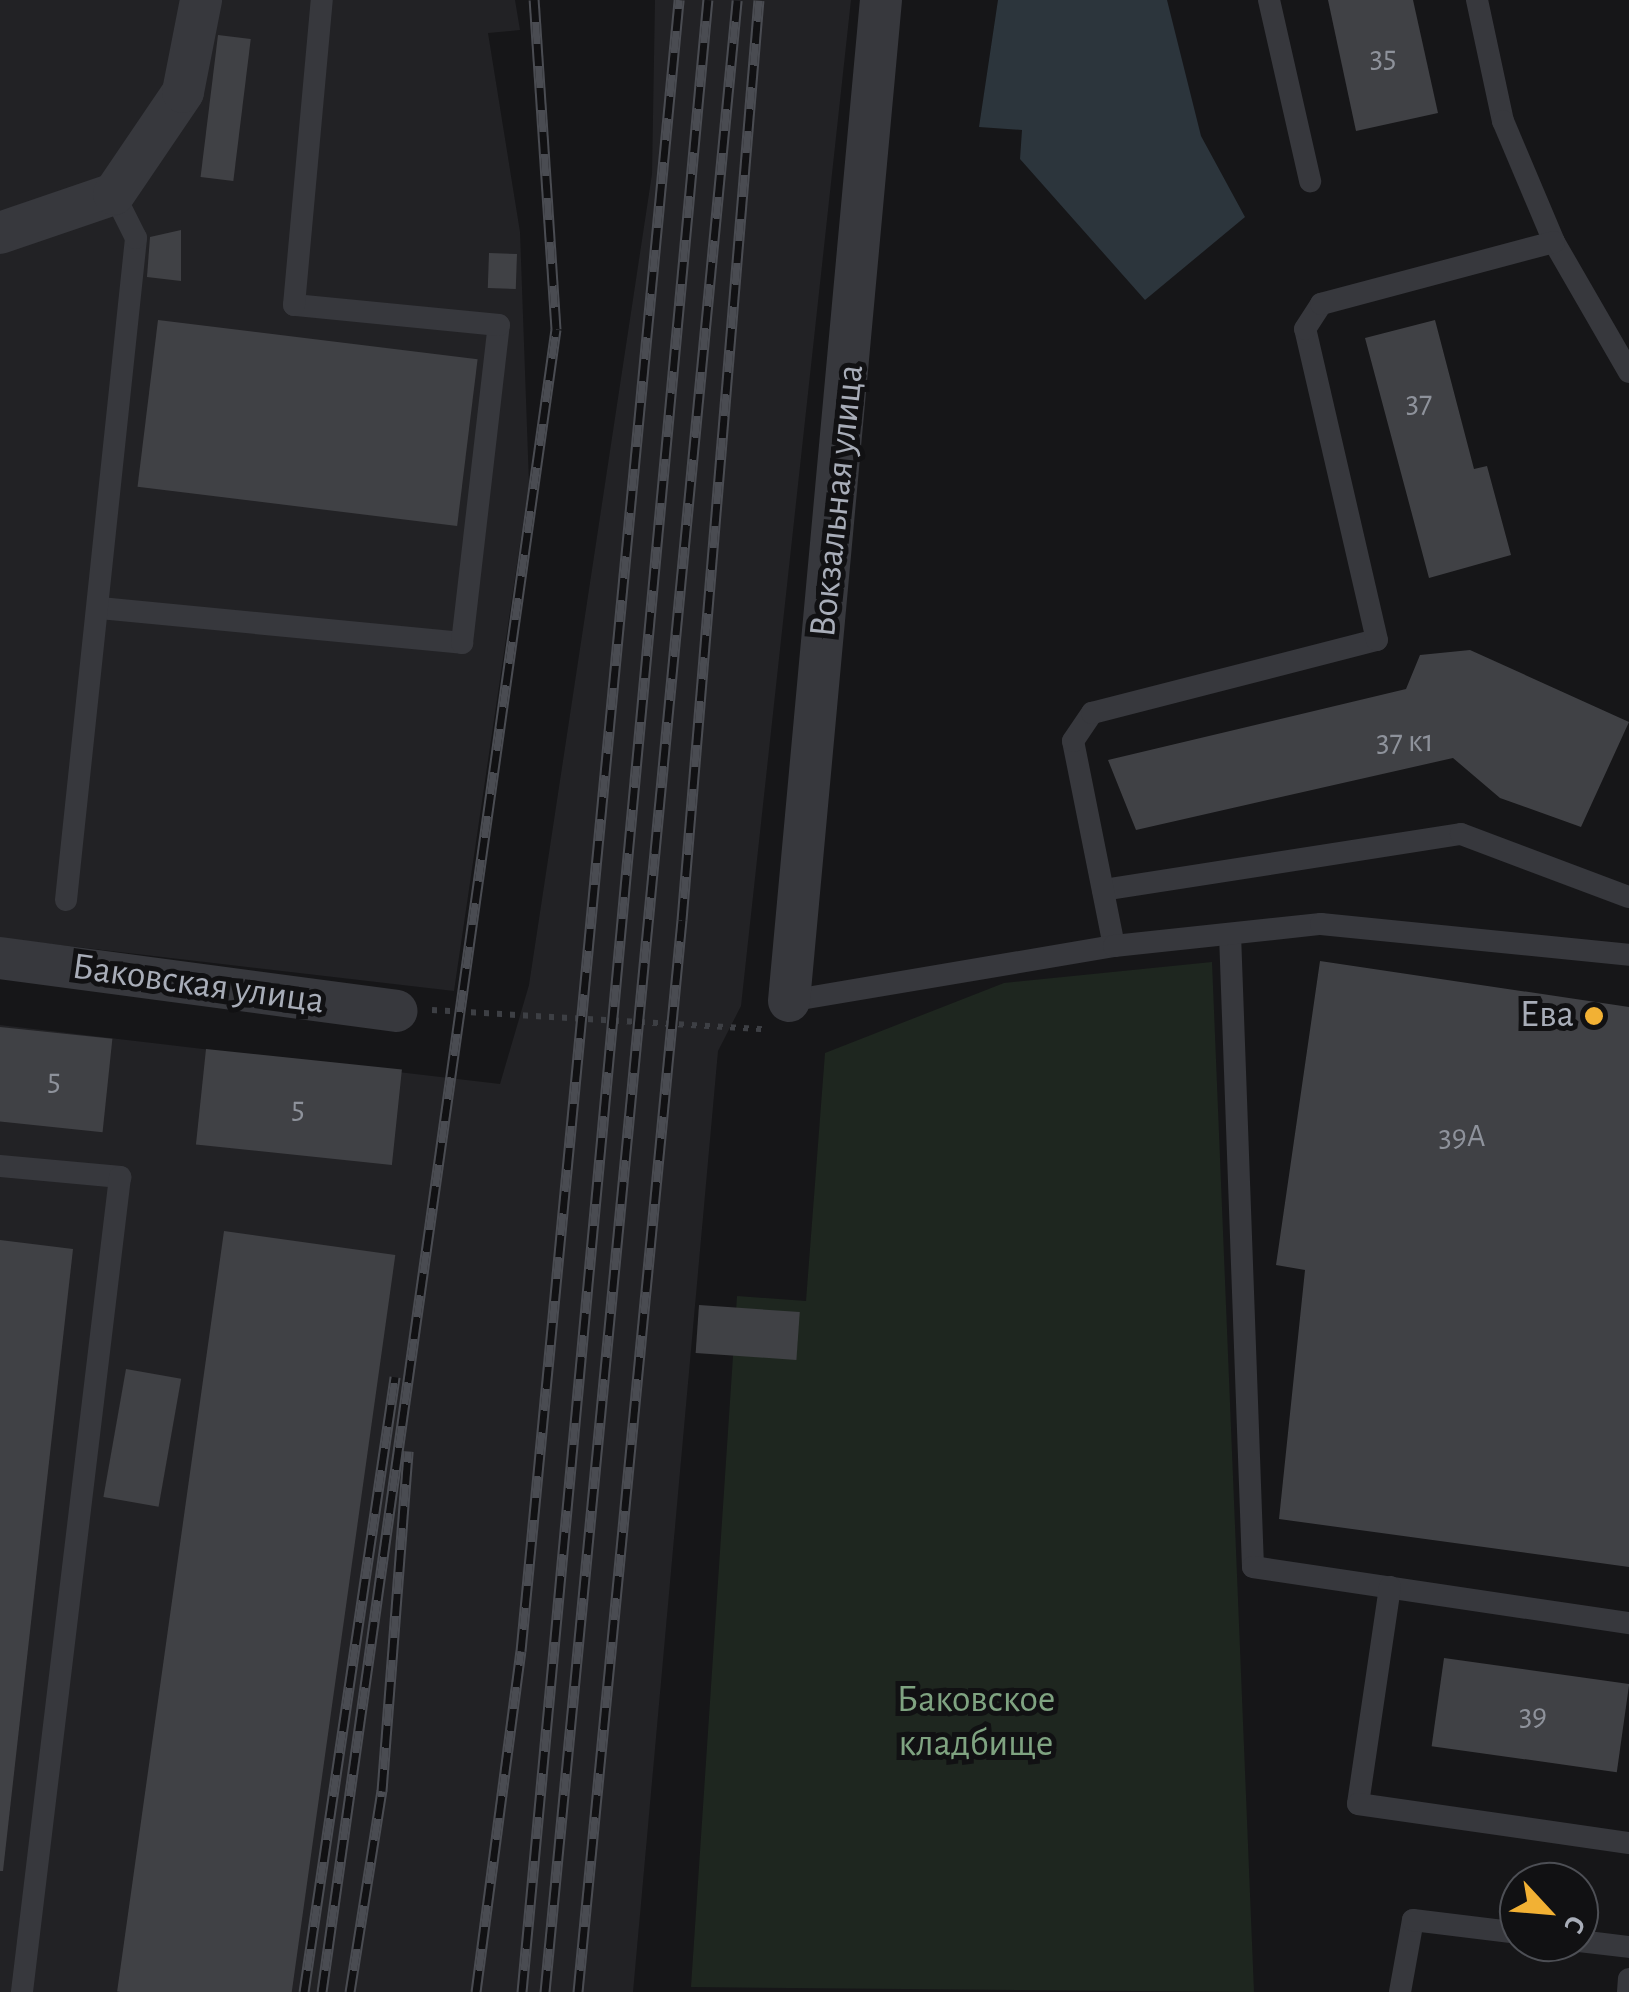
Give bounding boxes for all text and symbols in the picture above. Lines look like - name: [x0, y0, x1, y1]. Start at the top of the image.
- house number: 35: [1370, 38, 1396, 76]
- street label: Вокзальная улица: [801, 362, 875, 640]
- house number: 37: [1406, 383, 1432, 421]
- house number: 37 к1: [1376, 722, 1434, 760]
- street label: Баковская улица: [69, 945, 327, 1025]
- place label: Ева: [1519, 993, 1574, 1039]
- marker: Ева: [1583, 1005, 1605, 1027]
- house number: 5: [47, 1061, 61, 1099]
- house number: 5: [291, 1089, 305, 1127]
- house number: 39А: [1438, 1117, 1486, 1155]
- park label: Баковское кладбище: [897, 1678, 1055, 1768]
- house number: 39: [1519, 1696, 1547, 1734]
- north arrow: [1499, 1862, 1599, 1962]
- text: С: [1558, 1911, 1590, 1937]

